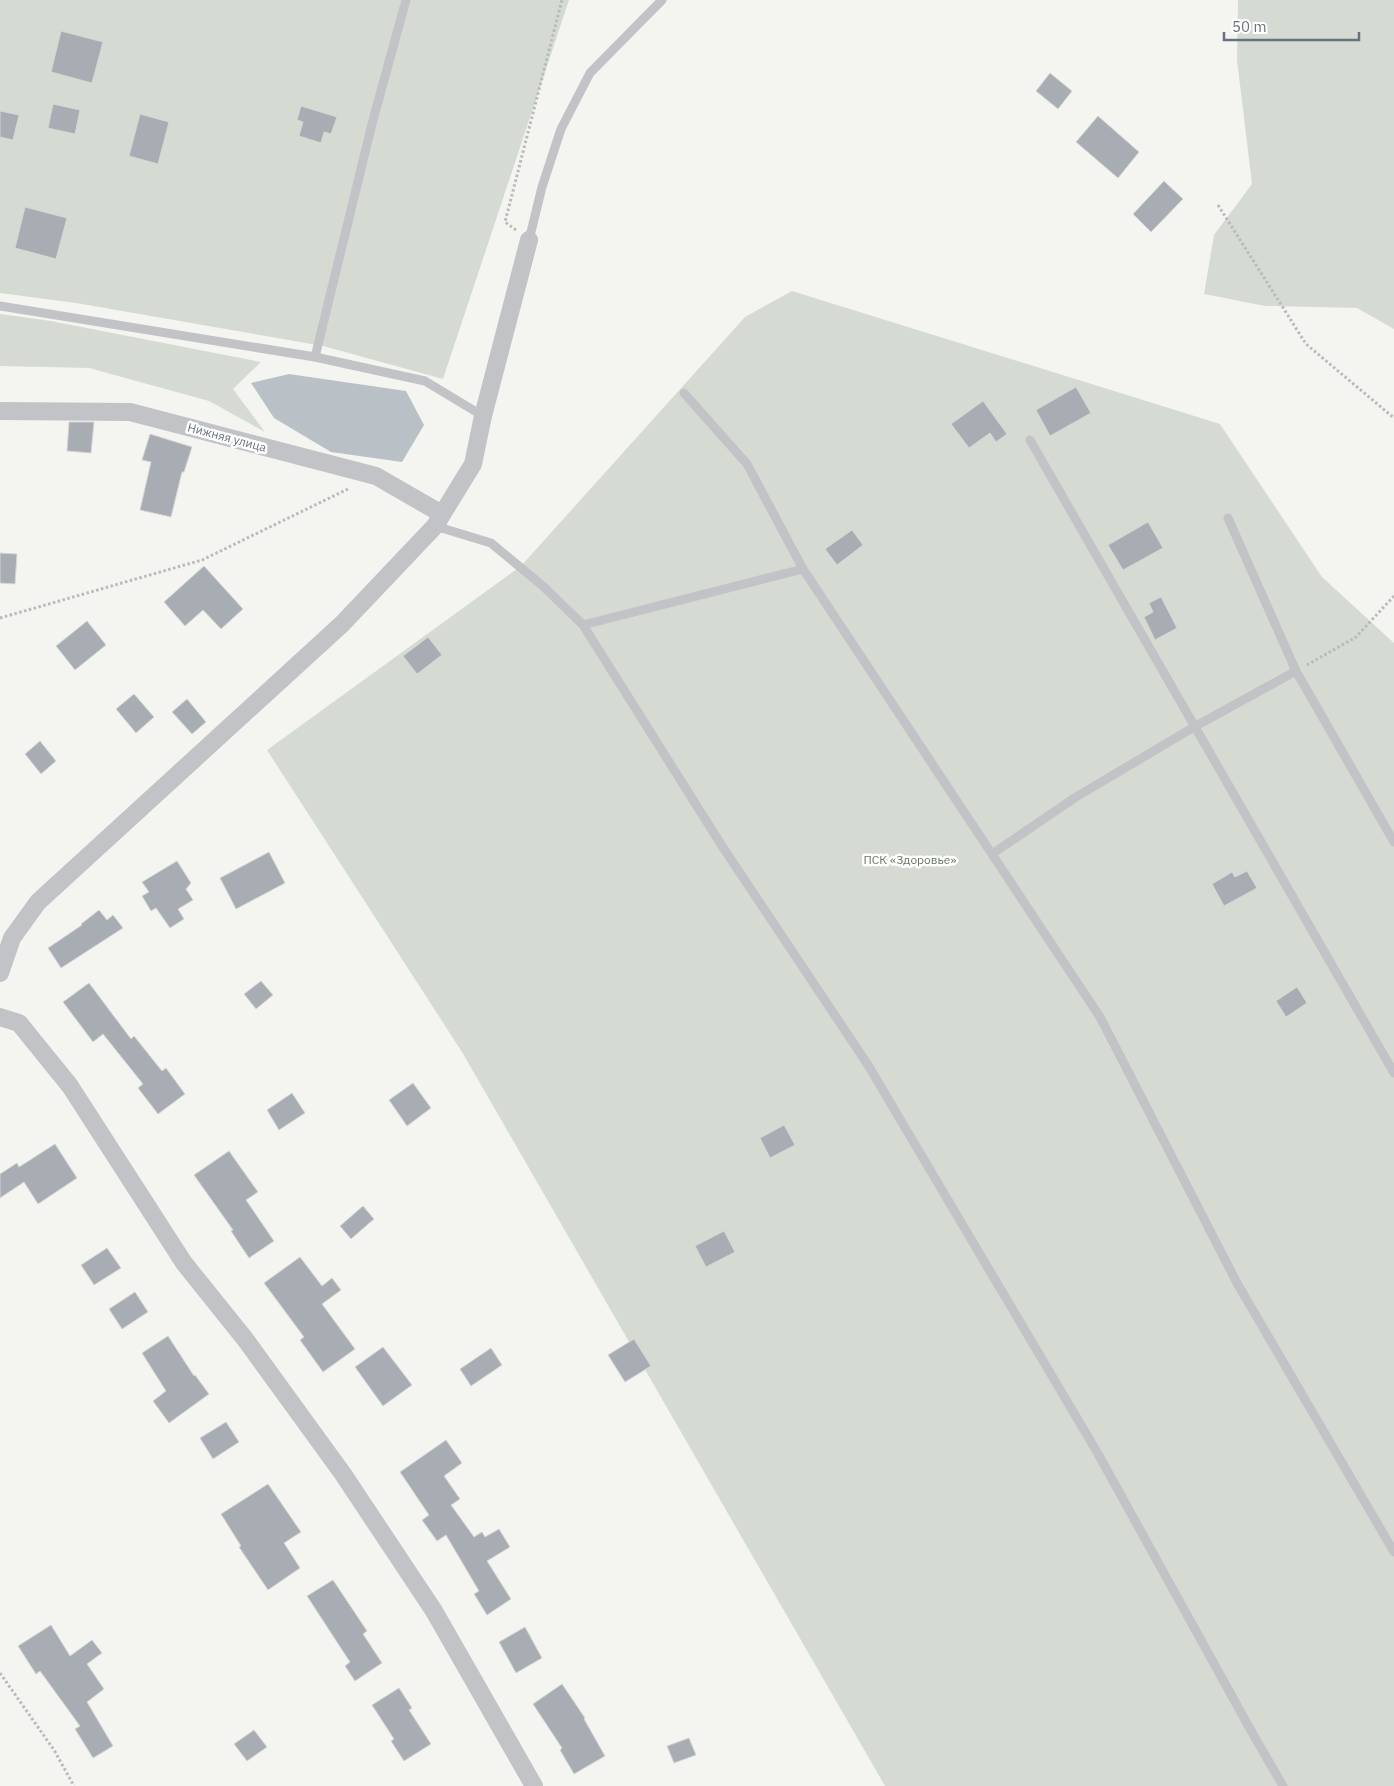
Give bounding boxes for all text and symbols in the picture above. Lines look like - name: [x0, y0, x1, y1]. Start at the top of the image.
- scale bar: [1224, 10, 1359, 42]
- text: 50 m: [1232, 17, 1267, 36]
- street label: Нижняя улица: [186, 419, 269, 455]
- park label: ПСК «Здоровье»: [864, 852, 956, 867]

